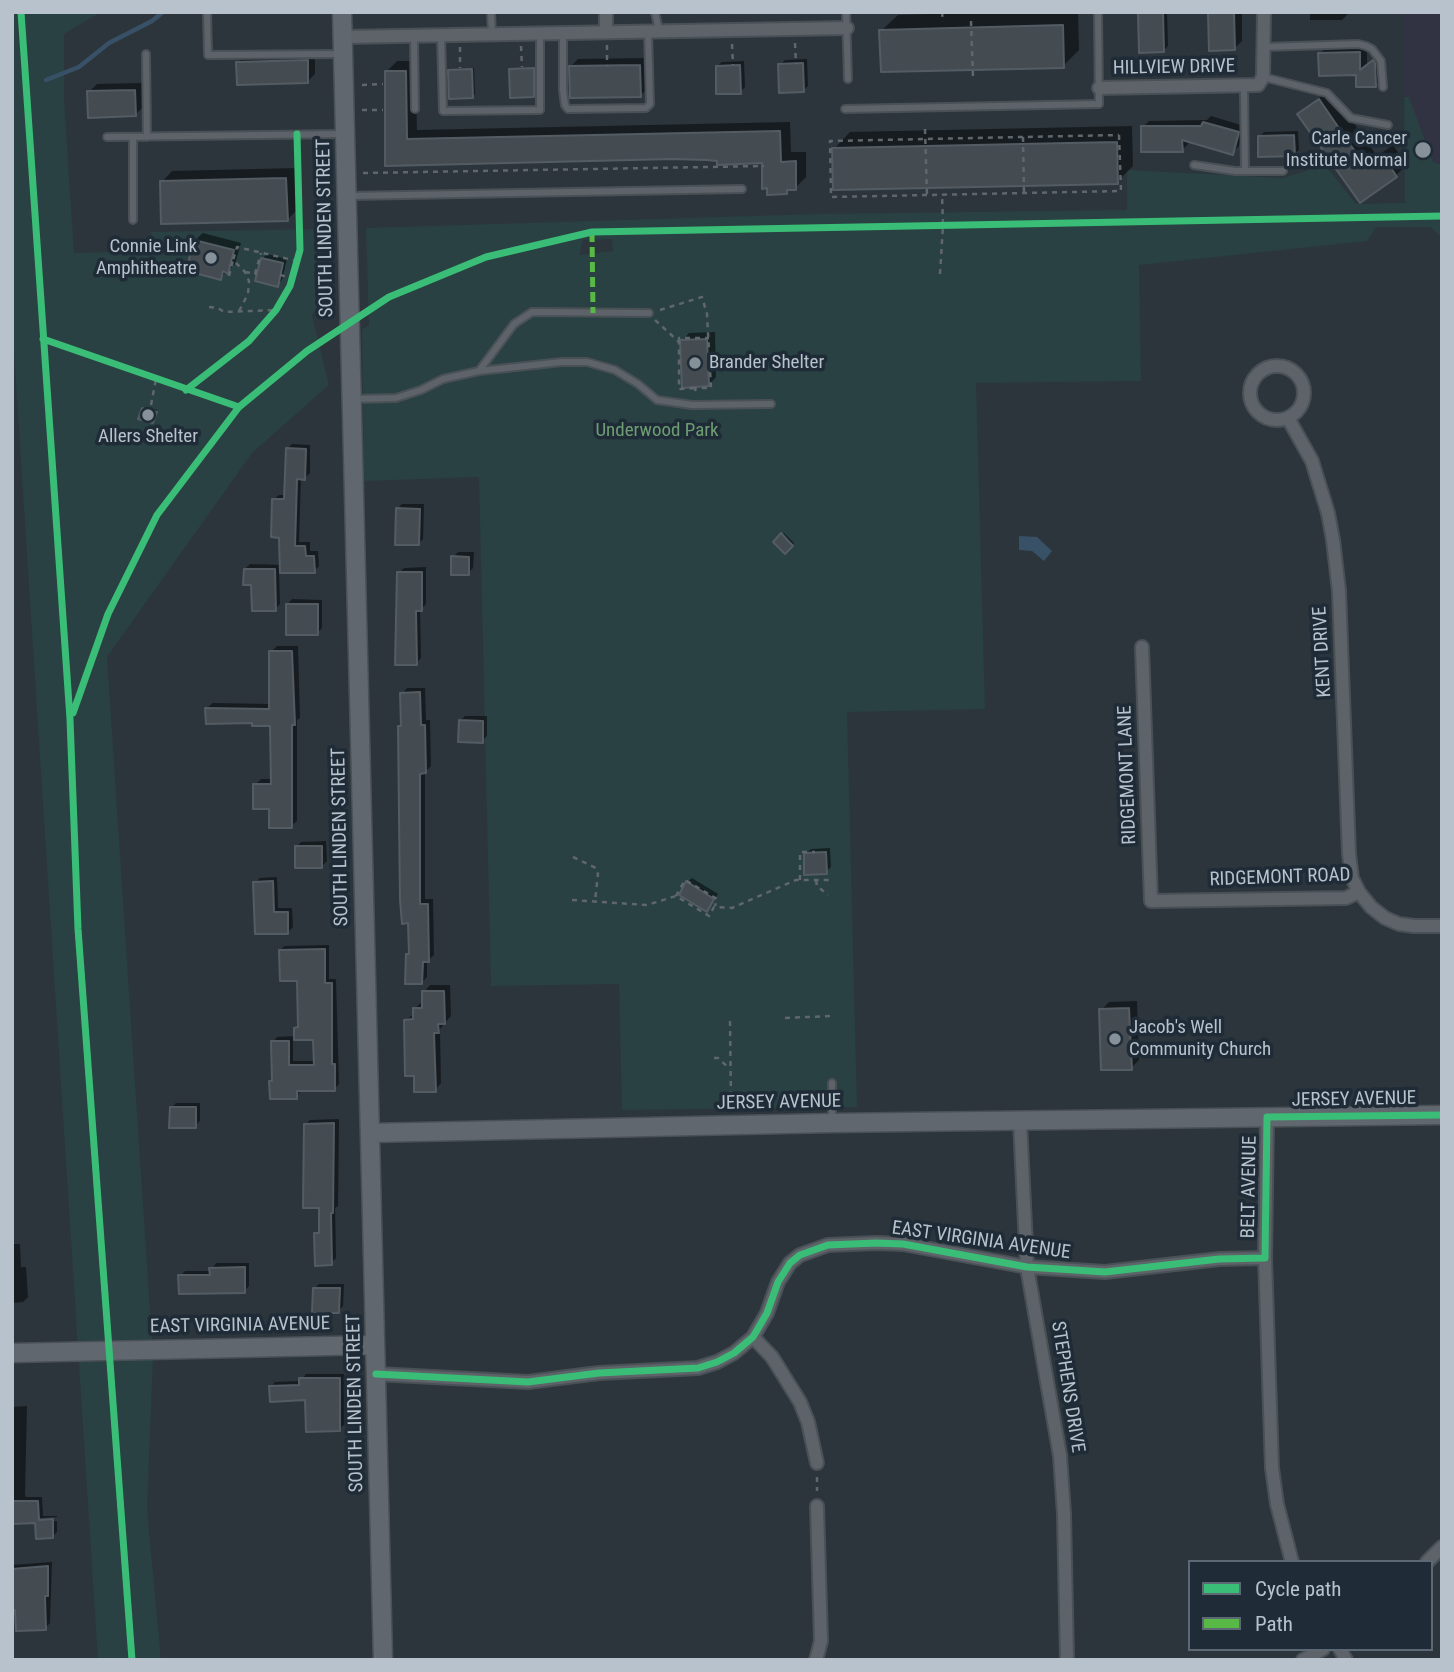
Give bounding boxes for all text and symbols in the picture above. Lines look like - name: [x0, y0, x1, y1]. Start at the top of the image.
- street label: HILLVIEW DRIVE: [1113, 56, 1235, 80]
- place label: Carle Cancer Institute Normal: [1286, 128, 1407, 172]
- street label: SOUTH LINDEN STREET: [313, 138, 339, 318]
- marker: Carle Cancer Institute Normal: [1413, 140, 1433, 160]
- place label: Connie Link Amphitheatre: [96, 236, 197, 280]
- marker: Connie Link Amphitheatre: [203, 250, 219, 266]
- place label: Brander Shelter: [709, 352, 824, 374]
- marker: Brander Shelter: [687, 355, 703, 371]
- marker: Allers Shelter: [140, 407, 156, 423]
- park label: Underwood Park: [595, 420, 719, 442]
- place label: Allers Shelter: [98, 426, 198, 448]
- street label: KENT DRIVE: [1309, 606, 1337, 698]
- street label: RIDGEMONT LANE: [1114, 705, 1142, 845]
- street label: SOUTH LINDEN STREET: [328, 747, 354, 927]
- street label: RIDGEMONT ROAD: [1209, 864, 1351, 892]
- place label: Jacob's Well Community Church: [1129, 1017, 1271, 1061]
- marker: Jacob's Well Community Church: [1107, 1031, 1123, 1047]
- street label: JERSEY AVENUE: [1292, 1088, 1416, 1112]
- street label: JERSEY AVENUE: [717, 1091, 841, 1115]
- street label: BELT AVENUE: [1238, 1135, 1262, 1239]
- street label: EAST VIRGINIA AVENUE: [890, 1217, 1072, 1265]
- street label: EAST VIRGINIA AVENUE: [150, 1313, 330, 1339]
- street label: SOUTH LINDEN STREET: [343, 1313, 369, 1493]
- street label: STEPHENS DRIVE: [1045, 1320, 1089, 1454]
- legend: [1188, 1560, 1433, 1651]
- text: Cycle path: [1255, 1577, 1341, 1601]
- text: Path: [1255, 1612, 1293, 1636]

